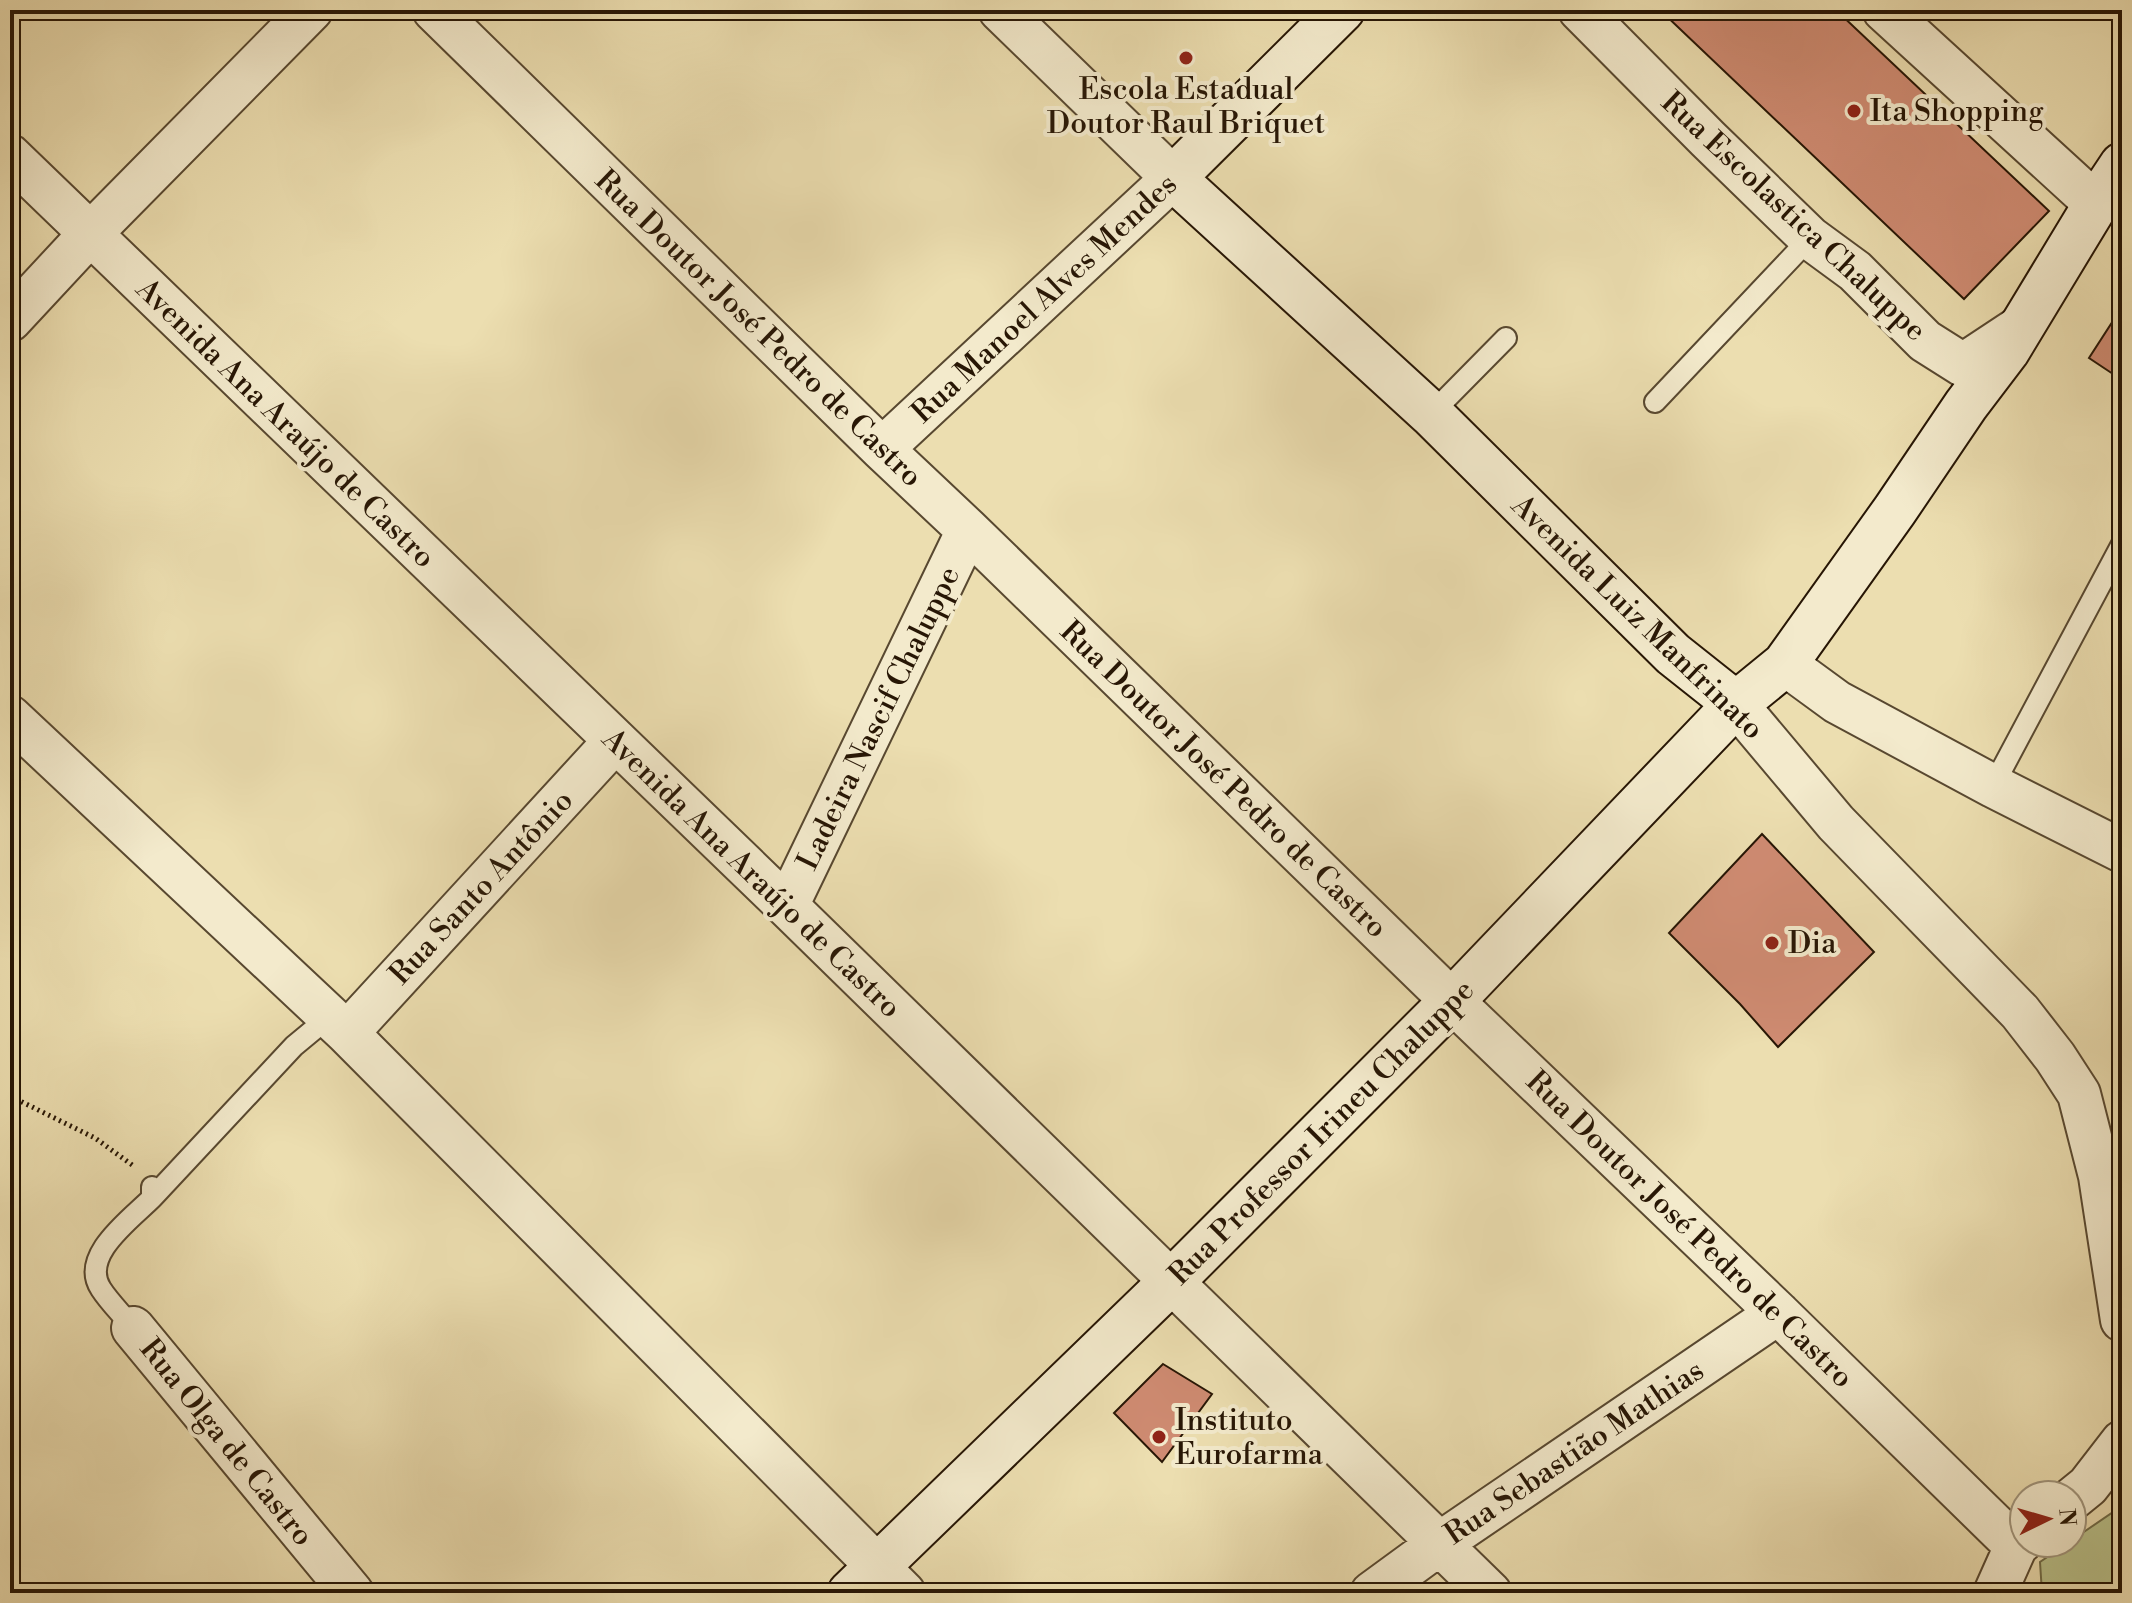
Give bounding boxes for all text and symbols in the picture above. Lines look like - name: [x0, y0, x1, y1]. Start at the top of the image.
- marker: Escola Estadual Doutor Raul Briquet: [1177, 49, 1195, 67]
- place label: Escola Estadual Doutor Raul Briquet: [1047, 71, 1326, 143]
- street label: Rua Escolastica Chaluppe: [1653, 84, 1934, 350]
- place label: Ita Shopping: [1870, 93, 2044, 131]
- marker: Ita Shopping: [1845, 102, 1863, 120]
- street label: Rua Doutor José Pedro de Castro: [587, 162, 930, 496]
- street label: Rua Manoel Alves Mendes: [904, 166, 1185, 432]
- street label: Avenida Ana Araújo de Castro: [127, 270, 443, 577]
- street label: Avenida Luiz Manfrinato: [1502, 486, 1772, 748]
- street label: Ladeira Nascif Chaluppe: [789, 560, 969, 876]
- street label: Rua Doutor José Pedro de Castro: [1052, 613, 1395, 947]
- street label: Avenida Ana Araújo de Castro: [593, 720, 909, 1027]
- street label: Rua Santo Antônio: [382, 782, 582, 993]
- place label: Dia: [1788, 925, 1837, 963]
- marker: Dia: [1763, 934, 1781, 952]
- street label: Rua Professor Irineu Chaluppe: [1161, 972, 1483, 1294]
- street label: Rua Doutor José Pedro de Castro: [1518, 1063, 1861, 1397]
- street label: Rua Olga de Castro: [131, 1331, 322, 1554]
- street label: Rua Sebastião Mathias: [1438, 1352, 1712, 1554]
- place label: Instituto Eurofarma: [1175, 1402, 1324, 1474]
- marker: Instituto Eurofarma: [1150, 1428, 1168, 1446]
- north arrow: [2008, 1479, 2088, 1559]
- text: N: [2052, 1508, 2081, 1528]

